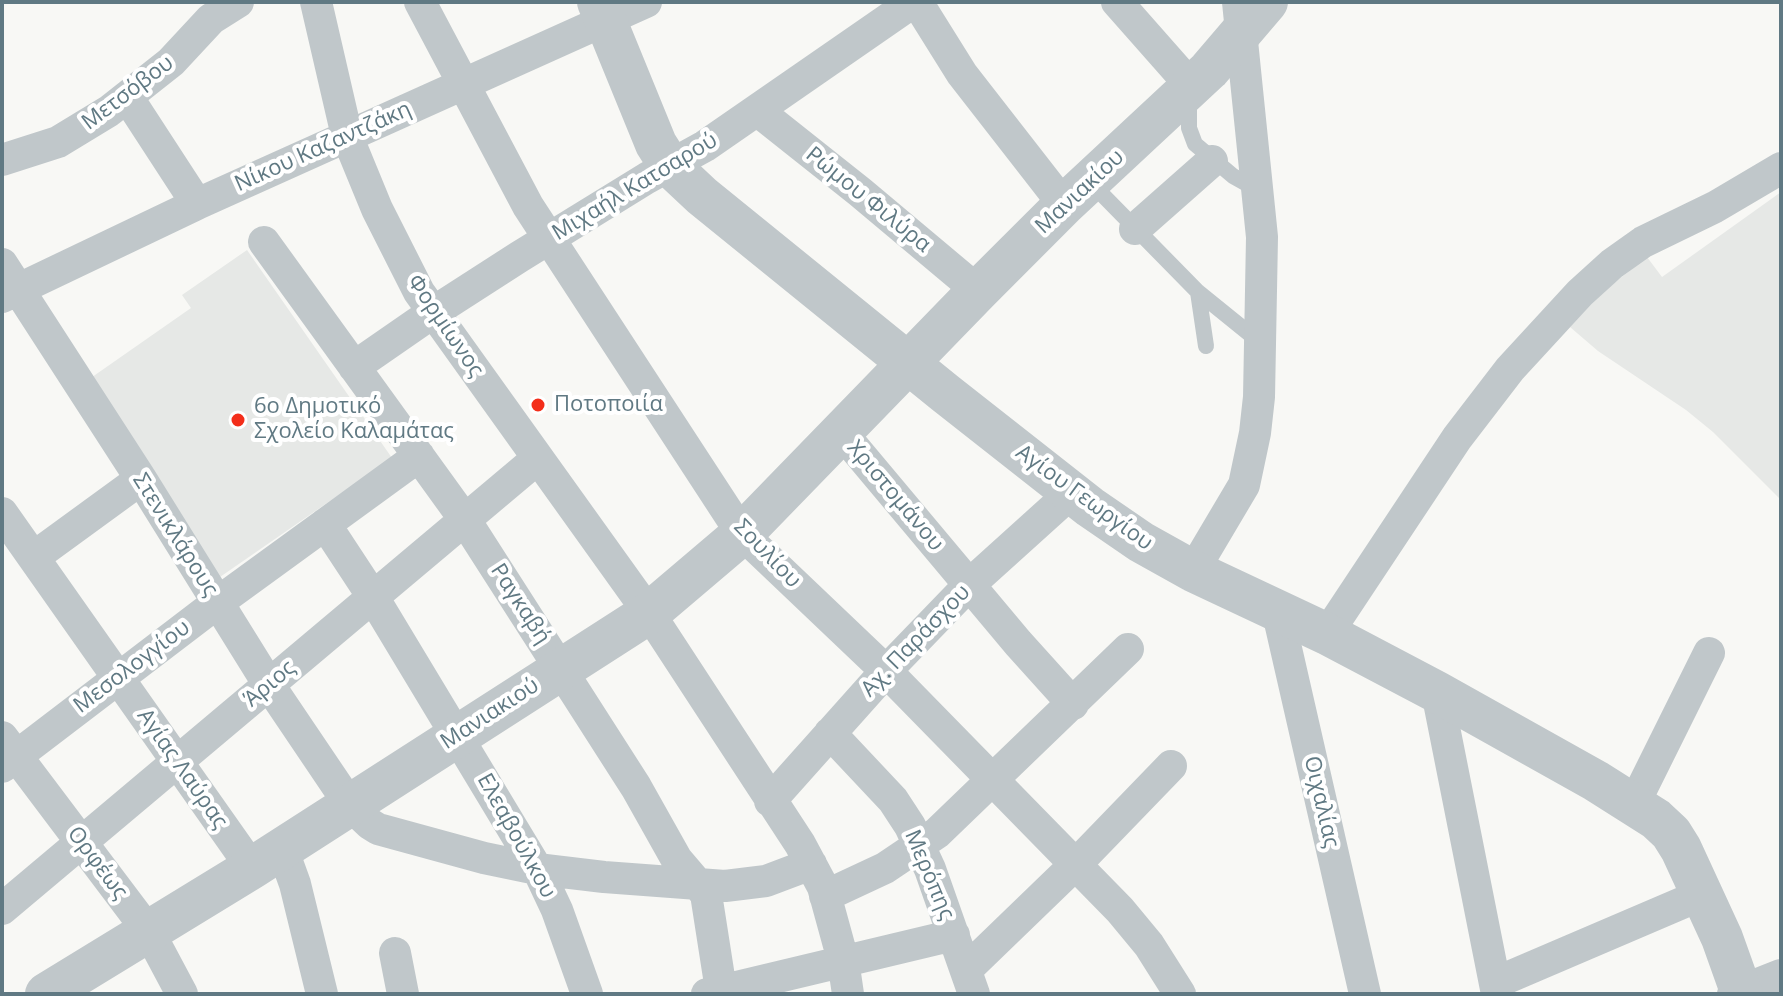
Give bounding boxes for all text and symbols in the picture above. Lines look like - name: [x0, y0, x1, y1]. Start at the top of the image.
- street label: Μετσόβου: [77, 50, 179, 136]
- street label: Νίκου Καζαντζάκη: [231, 96, 415, 198]
- street label: Μιχαήλ Κατσαρού: [548, 127, 722, 247]
- street label: Ρώμου Φιλύρα: [800, 142, 936, 258]
- street label: Μανιακίου: [1030, 144, 1130, 240]
- street label: Φορμίωνος: [401, 270, 489, 382]
- place label: Ποτοποιία: [554, 392, 663, 418]
- place label: 6ο Δημοτικό Σχολείο Καλαμάτας: [254, 394, 454, 446]
- marker: Ποτοποιία: [529, 396, 547, 414]
- marker: 6ο Δημοτικό Σχολείο Καλαμάτας: [229, 411, 247, 429]
- street label: Χριστομάνου: [841, 435, 949, 557]
- street label: Αγίου Γεωργίου: [1010, 440, 1158, 556]
- street label: Στενικλάρους: [127, 469, 223, 601]
- street label: Σουλίου: [728, 514, 806, 594]
- street label: Ραγκαβή: [484, 559, 556, 649]
- street label: Αχ. Παράσχου: [856, 579, 976, 703]
- street label: Μεσολογγίου: [69, 615, 195, 719]
- street label: Άριος: [239, 655, 301, 713]
- street label: Μανιακιού: [436, 673, 544, 755]
- street label: Αγίας Λαύρας: [131, 704, 233, 834]
- street label: Οιχαλίας: [1298, 754, 1344, 850]
- street label: Ελεαβούλκου: [471, 769, 561, 903]
- street label: Ορφέως: [61, 821, 133, 905]
- street label: Μερόπης: [898, 826, 960, 924]

